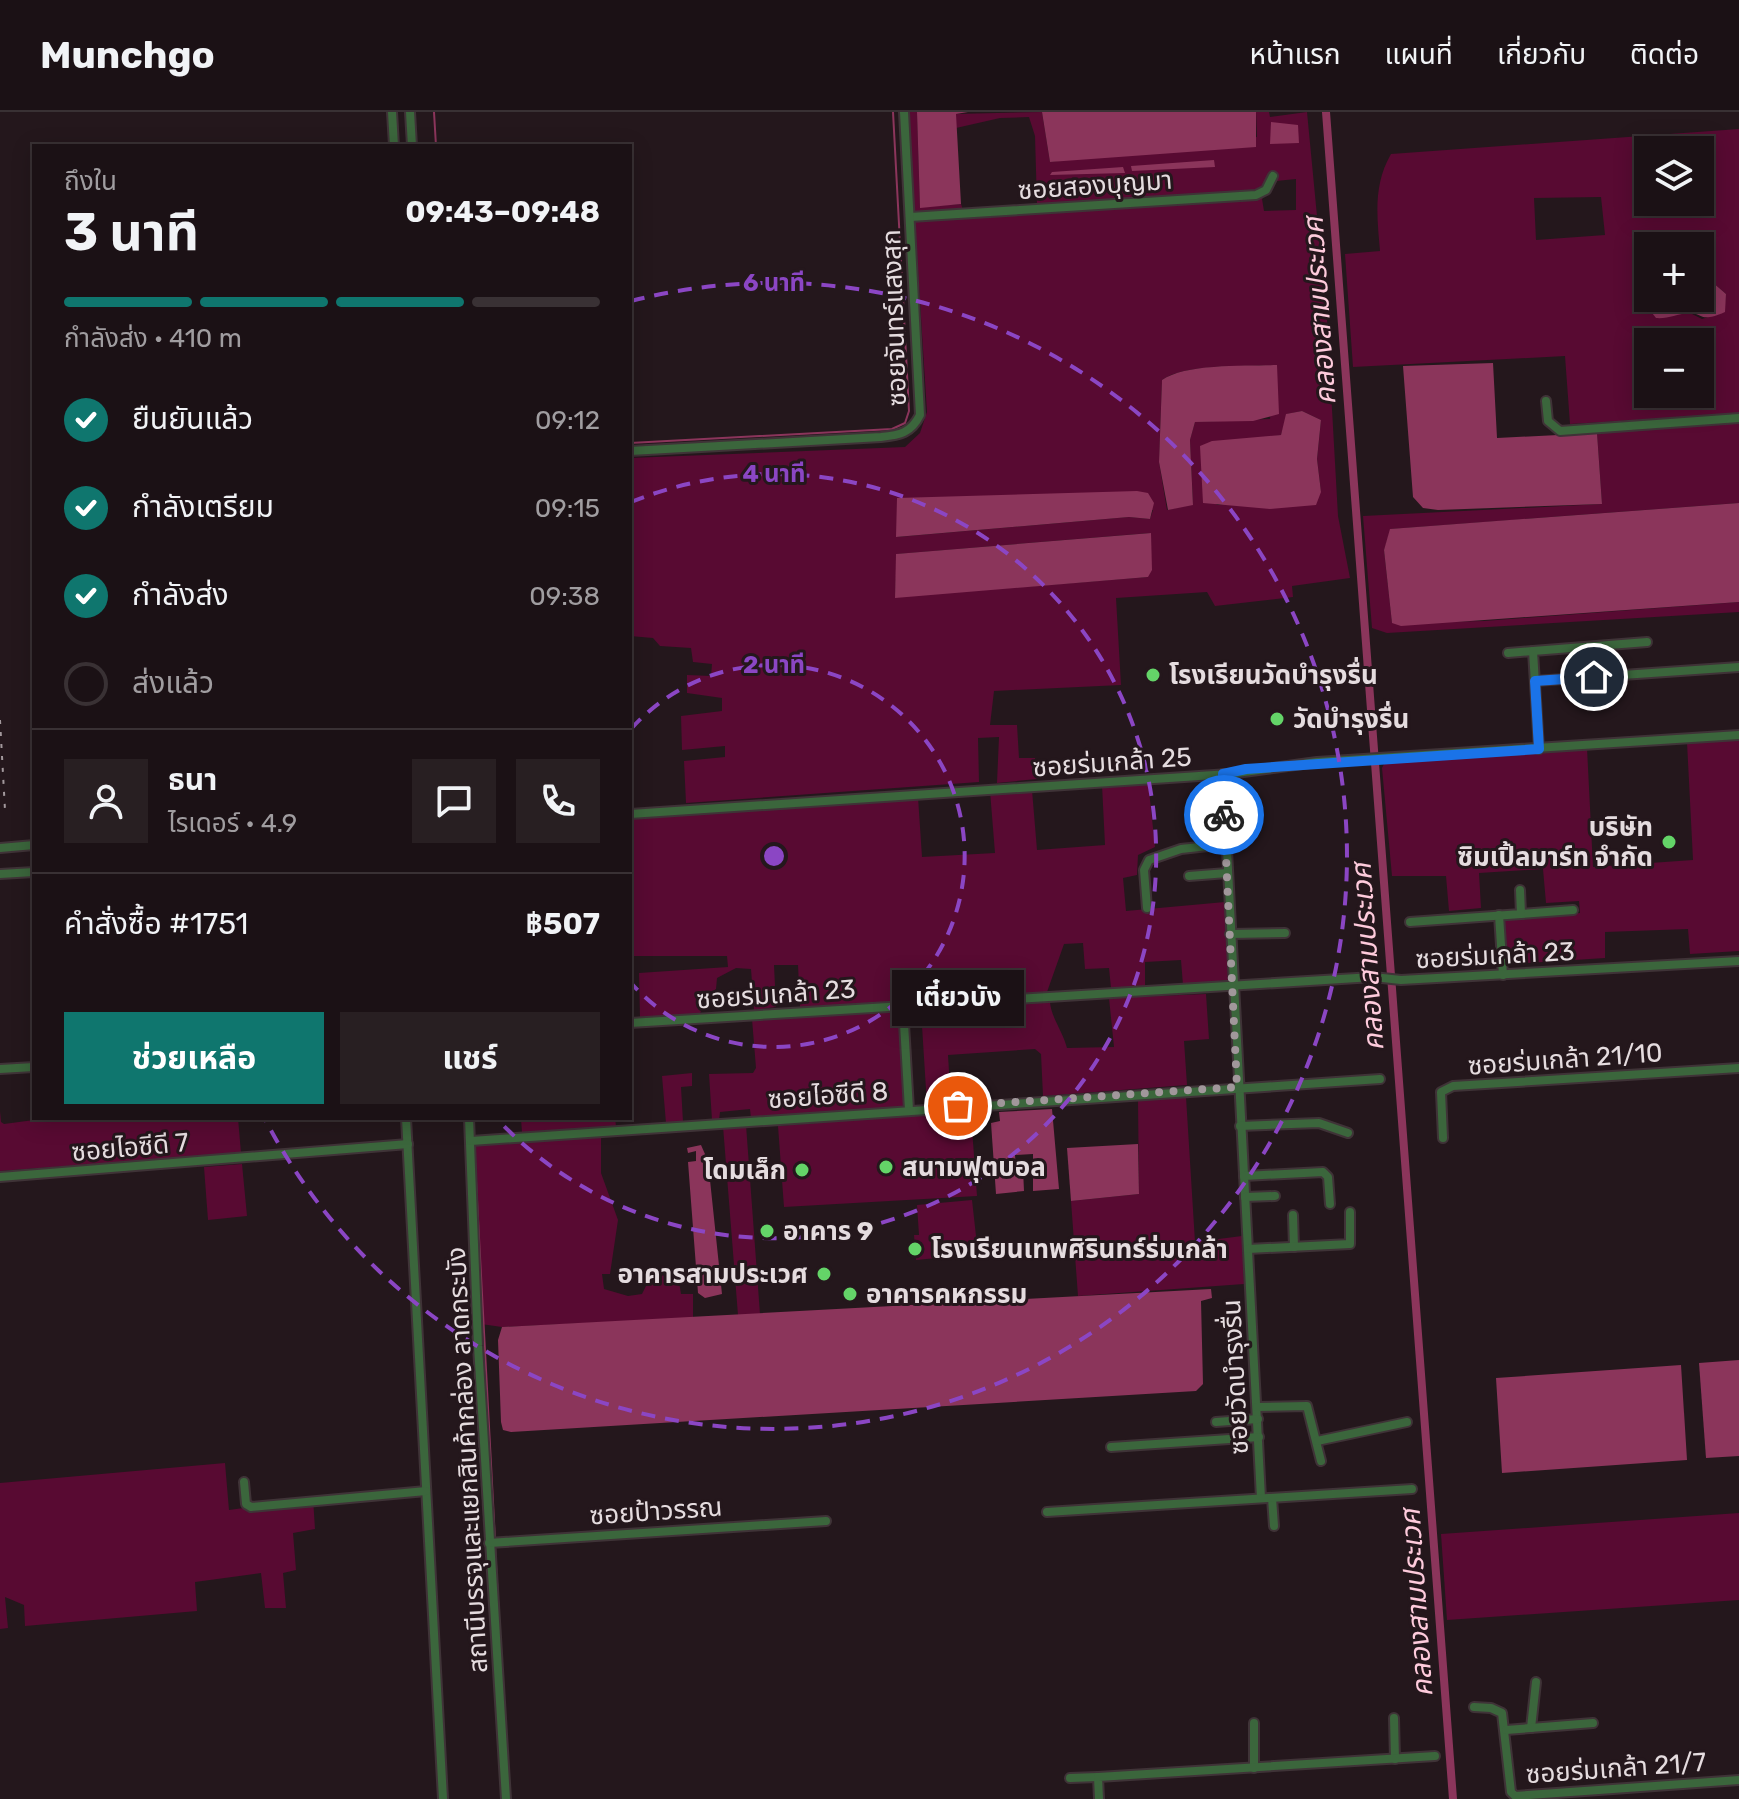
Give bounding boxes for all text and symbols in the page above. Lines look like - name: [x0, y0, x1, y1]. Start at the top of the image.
- text: Munchgo: [40, 32, 215, 78]
- text: หน้าแรก: [1250, 38, 1341, 71]
- text: แผนที่: [1385, 38, 1453, 71]
- text: เกี่ยวกับ: [1497, 38, 1586, 71]
- text: ติดต่อ: [1630, 38, 1699, 71]
- map controls: [1634, 136, 1714, 408]
- button: layers: [1634, 136, 1714, 216]
- street label: ซอยสองบุญมา: [1017, 165, 1173, 206]
- text: ถึงใน: [64, 166, 117, 197]
- text: 09:43–09:48: [405, 194, 600, 230]
- text: 3 นาที: [64, 201, 199, 263]
- water label: คลองสามประเวศ: [1296, 213, 1343, 406]
- street label: ซอยจันทร์แสงสุก: [876, 229, 913, 407]
- button: +: [1634, 232, 1714, 312]
- text: 6 นาที: [743, 269, 805, 297]
- text: กำลังส่ง · 410 m: [64, 323, 242, 354]
- button: −: [1634, 328, 1714, 408]
- icon: check: [64, 398, 108, 442]
- text: ยืนยันแล้ว: [132, 401, 253, 437]
- text: 09:12: [535, 405, 600, 436]
- text: 4 นาที: [743, 460, 805, 488]
- icon: check: [64, 486, 108, 530]
- text: กำลังเตรียม: [132, 489, 274, 525]
- text: 09:15: [535, 493, 600, 524]
- icon: check: [64, 574, 108, 618]
- text: กำลังส่ง: [132, 577, 229, 613]
- text: 09:38: [529, 581, 600, 612]
- pin: [1560, 643, 1628, 711]
- text: 2 นาที: [743, 651, 805, 679]
- icon: home: [1572, 655, 1616, 699]
- place label: โรงเรียนวัดบำรุงรื่น: [1169, 657, 1378, 691]
- text: ส่งแล้ว: [132, 665, 214, 701]
- marker: โรงเรียนวัดบำรุงรื่น: [1144, 666, 1162, 684]
- place label: วัดบำรุงรื่น: [1293, 701, 1409, 735]
- marker: วัดบำรุงรื่น: [1268, 710, 1286, 728]
- street label: ซอยร่มเกล้า 25: [1032, 741, 1193, 784]
- button: person: [64, 759, 148, 843]
- button: chat: [412, 759, 496, 843]
- button: phone: [516, 759, 600, 843]
- text: ธนา: [168, 762, 217, 798]
- courier: [1184, 775, 1264, 855]
- icon: bike: [1202, 793, 1246, 837]
- text: ไรเดอร์ · 4.9: [168, 808, 297, 839]
- place label: บริษัท ซิมเปิ้ลมาร์ท จำกัด: [1457, 812, 1653, 873]
- marker: บริษัท ซิมเปิ้ลมาร์ท จำกัด: [1660, 833, 1678, 851]
- centre of rings: [760, 842, 788, 870]
- water label: คลองสามประเวศ: [1344, 859, 1391, 1052]
- text: คำสั่งซื้อ #1751: [64, 906, 248, 942]
- text: ฿507: [526, 906, 600, 942]
- street label: ซอยร่มเกล้า 23: [1415, 936, 1575, 975]
- callout: เตี๋ยวบัง: [892, 970, 1024, 1026]
- street label: ซอยร่มเกล้า 23: [695, 973, 857, 1016]
- text: เตี๋ยวบัง: [915, 982, 1001, 1013]
- button: ช่วยเหลือ: [64, 1012, 324, 1104]
- button: แชร์: [340, 1012, 600, 1104]
- street label: ซอยร่มเกล้า 21/10: [1467, 1037, 1663, 1082]
- pin: [924, 1072, 992, 1140]
- street label: ซอยไอซีดี 8: [767, 1076, 889, 1115]
- icon: bag: [936, 1084, 980, 1128]
- street label: ซอยไอซีดี 7: [70, 1127, 190, 1168]
- place label: สนามฟุตบอล: [902, 1152, 1046, 1183]
- place label: โดมเล็ก: [703, 1155, 786, 1186]
- marker: สนามฟุตบอล: [877, 1158, 895, 1176]
- marker: โดมเล็ก: [793, 1161, 811, 1179]
- place label: อาคาร 9: [783, 1216, 874, 1247]
- marker: อาคาร 9: [758, 1222, 776, 1240]
- place label: โรงเรียนเทพศิรินทร์ร่มเกล้า: [931, 1234, 1228, 1265]
- marker: โรงเรียนเทพศิรินทร์ร่มเกล้า: [906, 1240, 924, 1258]
- street label: สถานีบรรจุและแยกสินค้ากล่อง ลาดกระบัง: [441, 1246, 494, 1674]
- place label: อาคารสามประเวศ: [617, 1259, 808, 1290]
- marker: อาคารสามประเวศ: [815, 1265, 833, 1283]
- place label: อาคารคหกรรม: [866, 1279, 1027, 1310]
- marker: อาคารคหกรรม: [841, 1285, 859, 1303]
- street label: ซอยวัดบำรุงรื่น: [1213, 1299, 1255, 1455]
- street label: ซอยป้าวรรณ: [589, 1491, 723, 1532]
- water label: คลองสามประเวศ: [1393, 1505, 1440, 1698]
- street label: ซอยร่มเกล้า 21/7: [1525, 1747, 1707, 1790]

